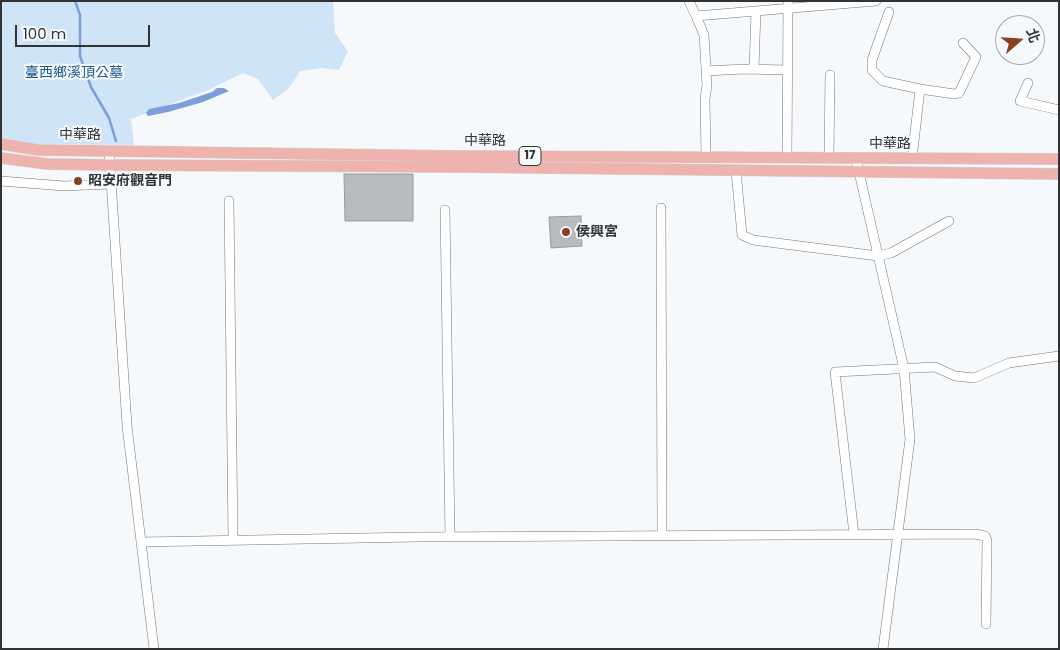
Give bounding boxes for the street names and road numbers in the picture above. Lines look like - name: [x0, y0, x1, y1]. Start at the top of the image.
- street label: 中華路: [59, 127, 101, 143]
- street label: 中華路: [464, 133, 506, 149]
- street label: 中華路: [869, 136, 911, 152]
- road number: 17: [519, 146, 541, 166]

